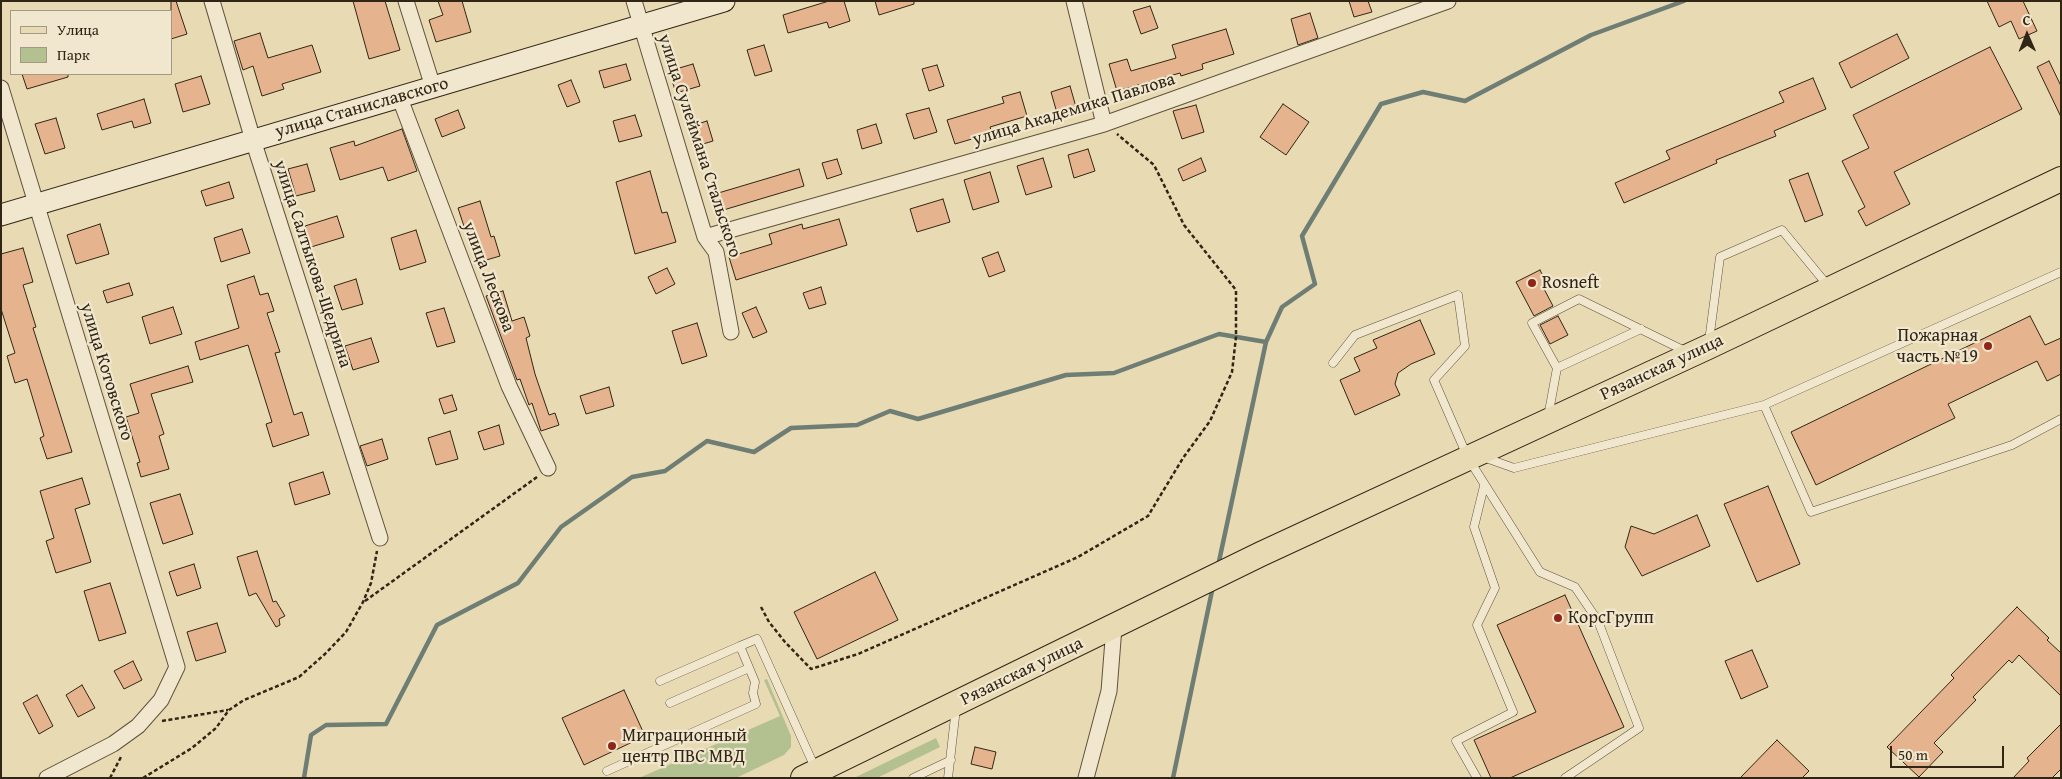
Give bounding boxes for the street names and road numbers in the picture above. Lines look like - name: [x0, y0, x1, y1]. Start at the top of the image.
- street label: улица Сулеймана Стальского: [653, 31, 745, 261]
- street label: улица Академика Павлова: [970, 69, 1178, 151]
- street label: улица Станиславского: [273, 73, 451, 143]
- street label: улица Салтыкова-Щедрина: [268, 157, 356, 371]
- street label: улица Лескова: [457, 219, 519, 335]
- street label: улица Котовского: [75, 301, 137, 443]
- street label: Рязанская улица: [1597, 330, 1727, 406]
- street label: Рязанская улица: [957, 633, 1087, 711]

